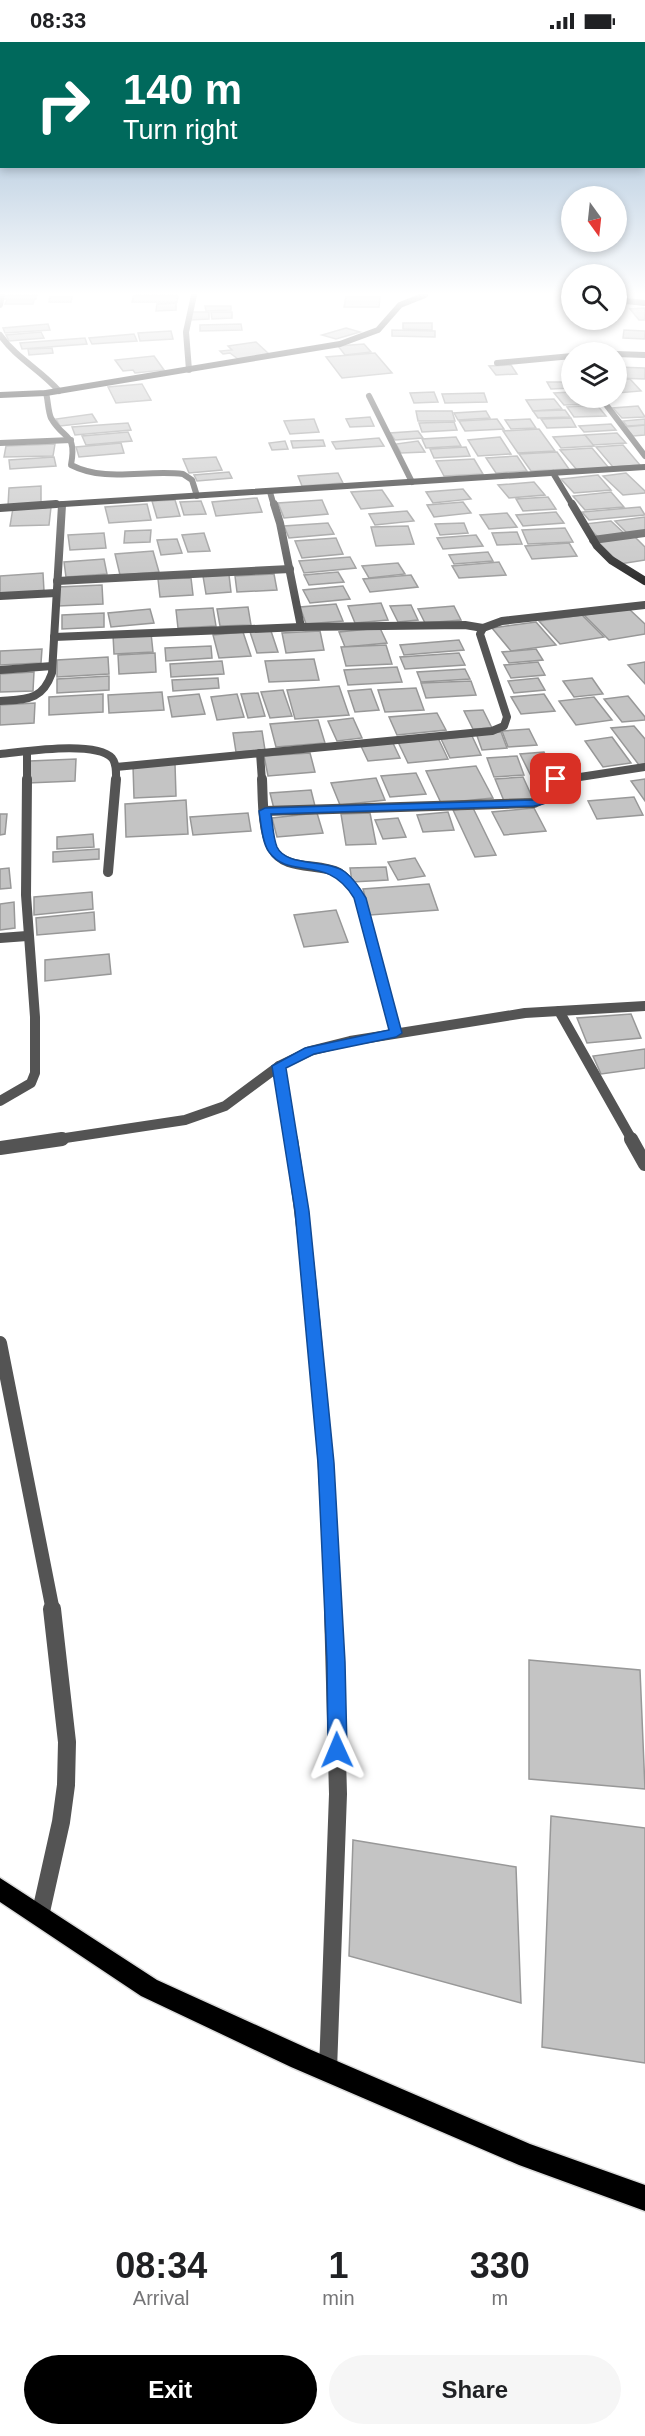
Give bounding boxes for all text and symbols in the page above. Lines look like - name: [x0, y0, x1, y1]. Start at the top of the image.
- text: 08:33: [30, 8, 86, 33]
- icon: right: [24, 66, 102, 144]
- text: 140 m: [123, 66, 242, 113]
- text: Turn right: [123, 115, 238, 145]
- north arrow: [561, 186, 627, 252]
- map controls: [561, 186, 627, 408]
- button: search: [561, 264, 627, 330]
- button: layers: [561, 342, 627, 408]
- pin: [530, 753, 581, 804]
- icon: arrive: [539, 762, 572, 795]
- position arrow: [305, 1718, 369, 1782]
- text: 08:34: [115, 2245, 207, 2286]
- text: 1: [328, 2245, 348, 2286]
- text: 330: [470, 2245, 530, 2286]
- text: Arrival: [133, 2287, 190, 2309]
- text: min: [322, 2287, 355, 2309]
- text: m: [491, 2287, 508, 2309]
- button: Exit: [24, 2355, 317, 2424]
- button: Share: [329, 2355, 621, 2424]

